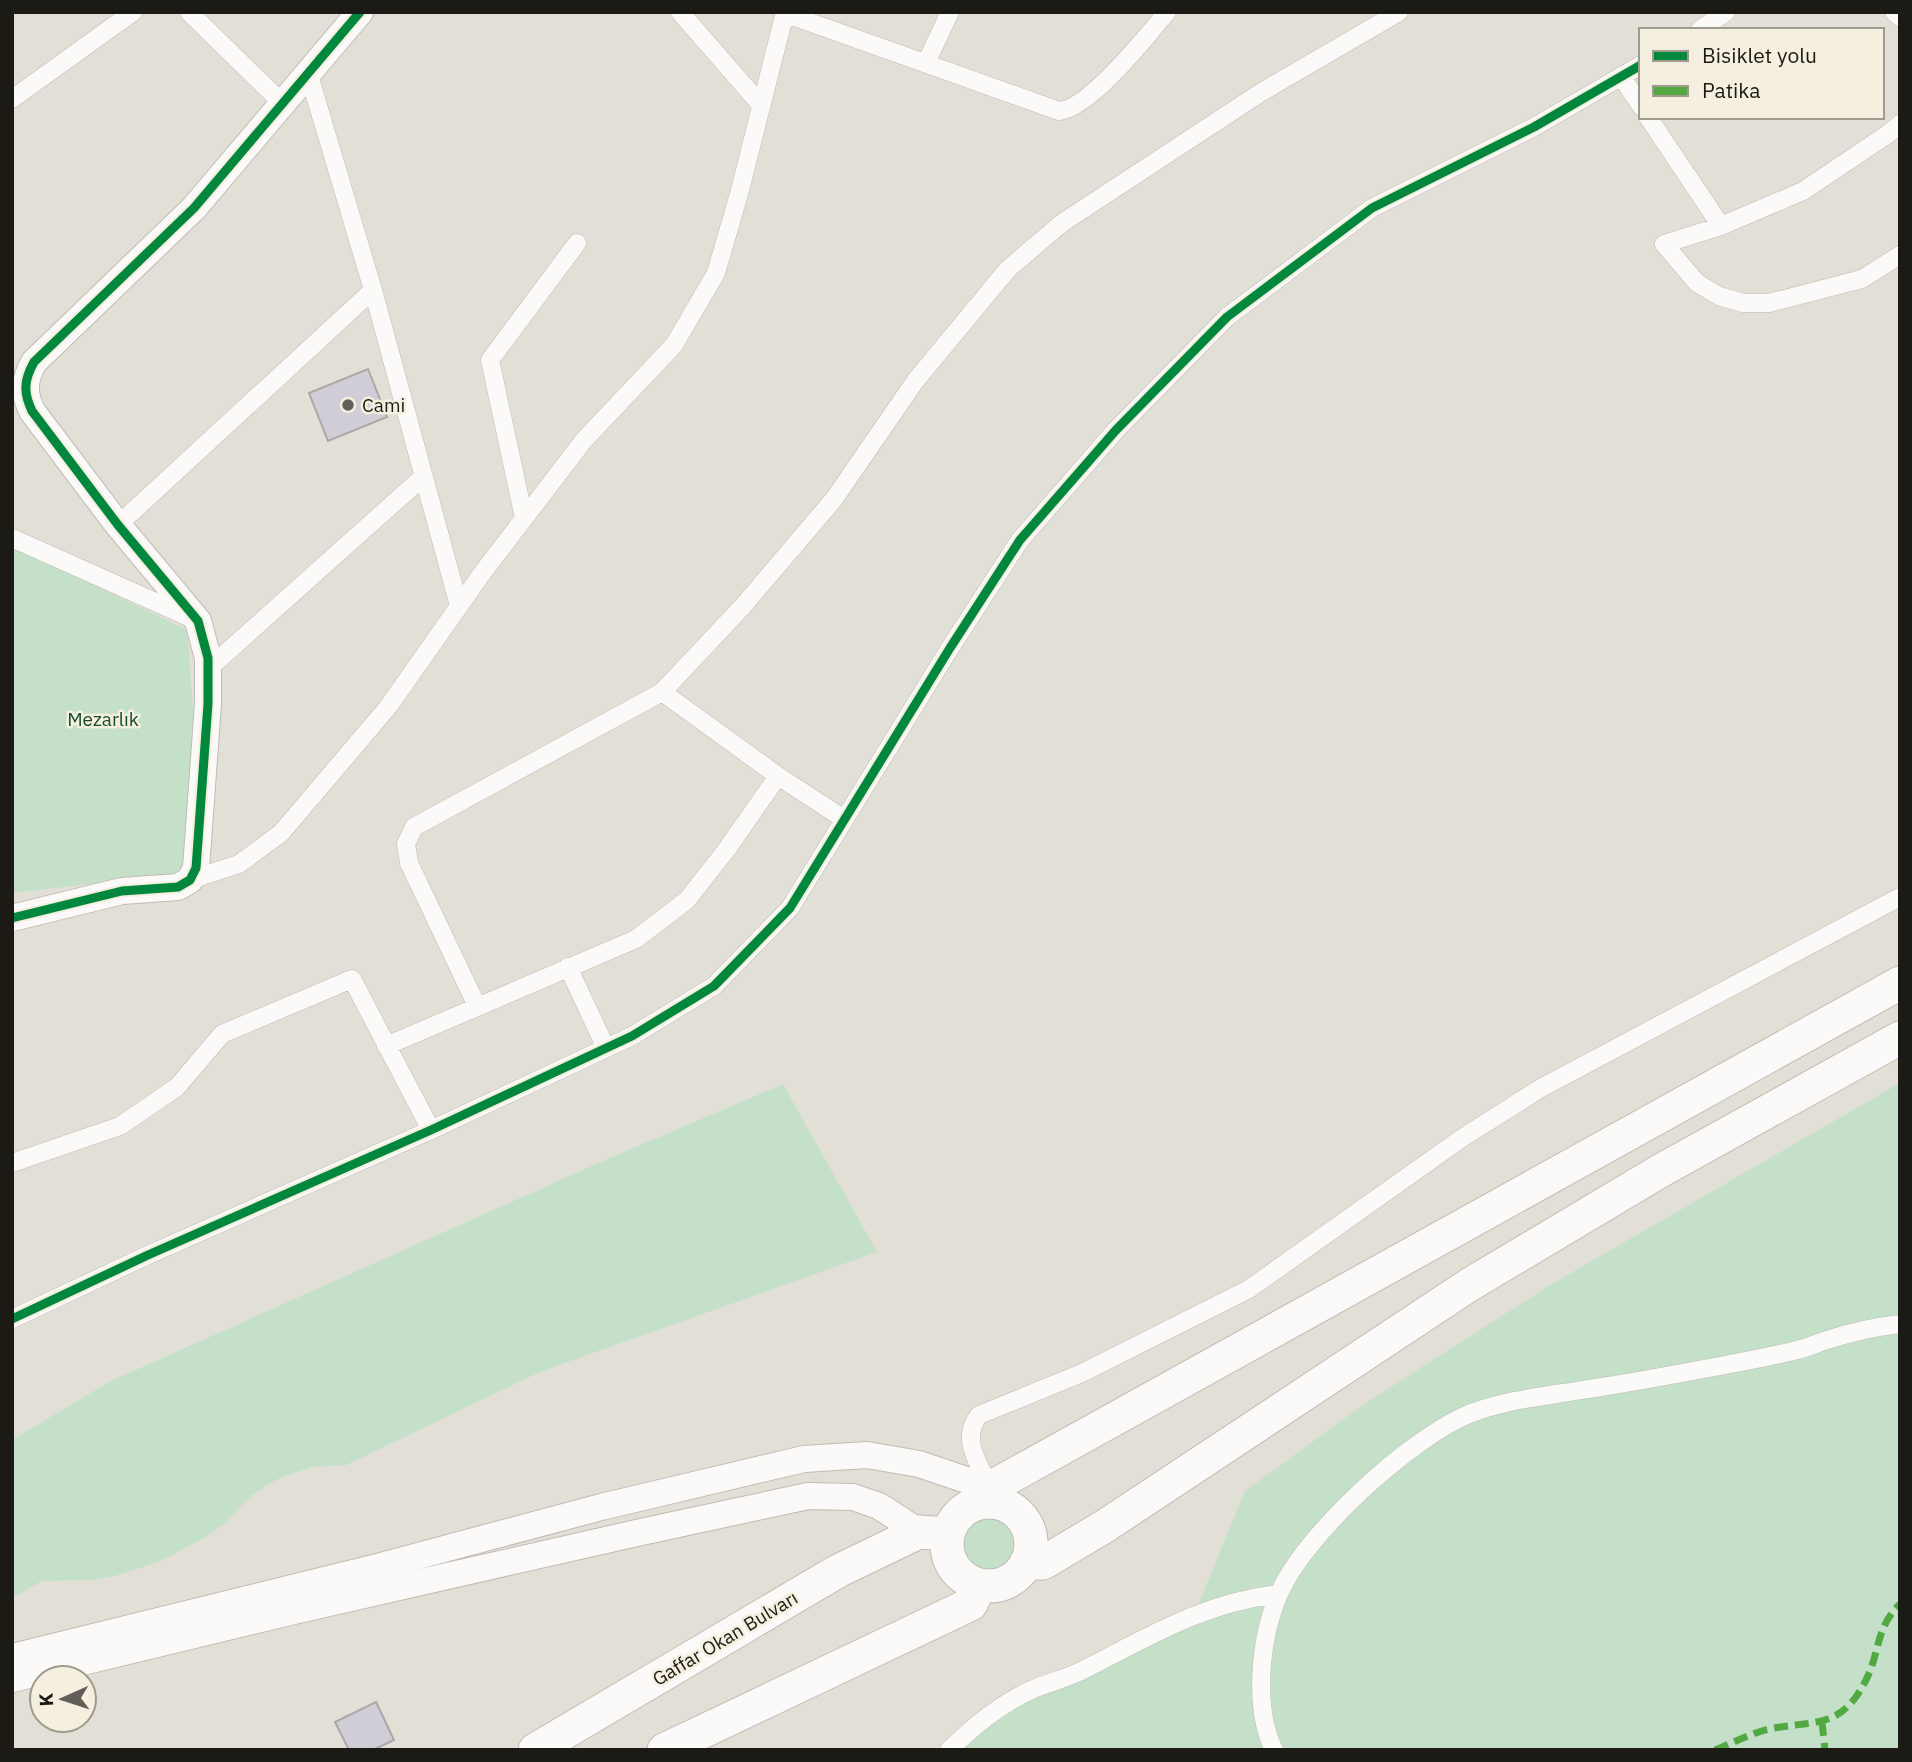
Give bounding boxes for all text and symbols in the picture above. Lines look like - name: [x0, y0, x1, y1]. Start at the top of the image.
- legend: [1639, 28, 1884, 119]
- text: Bisiklet yolu: [1702, 41, 1817, 69]
- text: Patika: [1702, 76, 1761, 104]
- place label: Cami: [362, 393, 405, 417]
- marker: Cami: [340, 397, 356, 413]
- park label: Mezarlık: [67, 707, 139, 731]
- street label: Gaffar Okan Bulvarı: [648, 1585, 802, 1691]
- north arrow: [28, 1664, 98, 1734]
- text: K: [34, 1693, 58, 1707]

